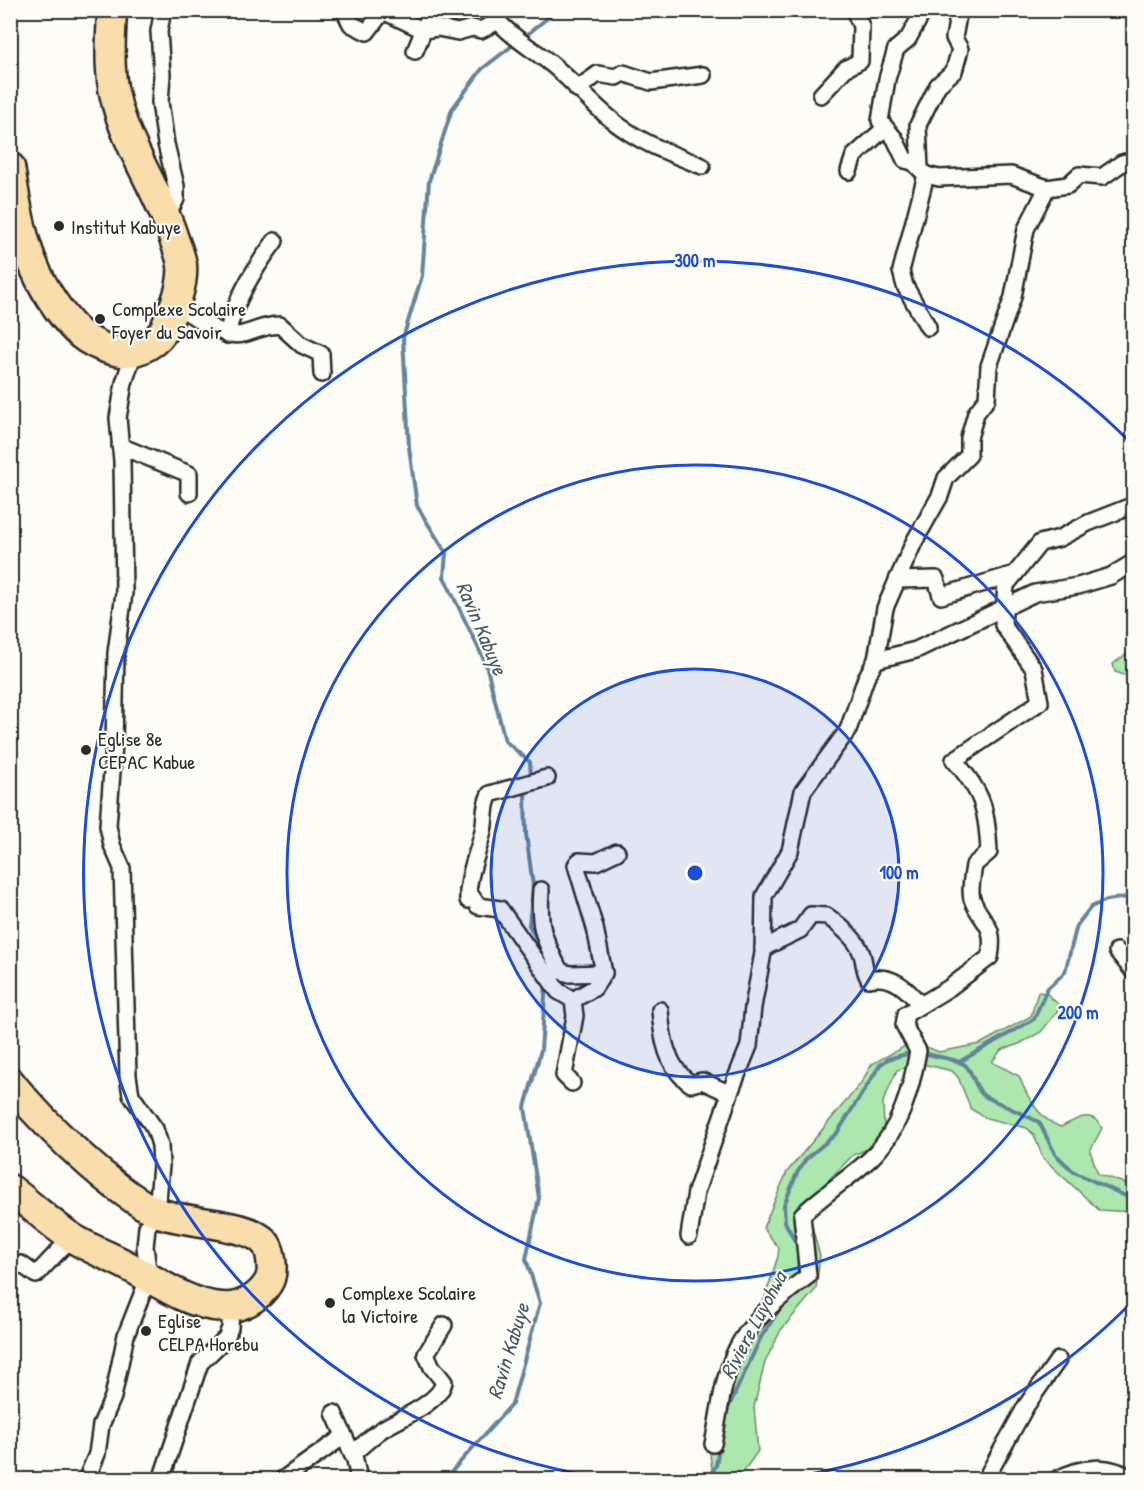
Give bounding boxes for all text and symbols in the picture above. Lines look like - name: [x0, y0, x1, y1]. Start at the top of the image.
- place label: Institut Kabuye: [71, 213, 181, 240]
- marker: Institut Kabuye: [52, 219, 66, 233]
- text: 300 m: [675, 248, 715, 273]
- place label: Complexe Scolaire Foyer du Savoir: [111, 295, 246, 345]
- marker: Complexe Scolaire Foyer du Savoir: [93, 312, 107, 326]
- water label: Ravin Kabuye: [449, 577, 515, 681]
- place label: Eglise 8e CEPAC Kabue: [98, 725, 195, 775]
- marker: Eglise 8e CEPAC Kabue: [79, 743, 93, 757]
- text: 100 m: [879, 860, 919, 885]
- centre of rings: [685, 863, 705, 883]
- text: 200 m: [1058, 1000, 1098, 1025]
- water label: Riviere Luyohwa: [713, 1264, 795, 1384]
- place label: Complexe Scolaire la Victoire: [342, 1279, 476, 1329]
- marker: Complexe Scolaire la Victoire: [323, 1296, 337, 1310]
- water label: Ravin Kabuye: [480, 1298, 537, 1402]
- place label: Eglise CELPA Horebu: [158, 1307, 259, 1357]
- marker: Eglise CELPA Horebu: [139, 1324, 153, 1338]

